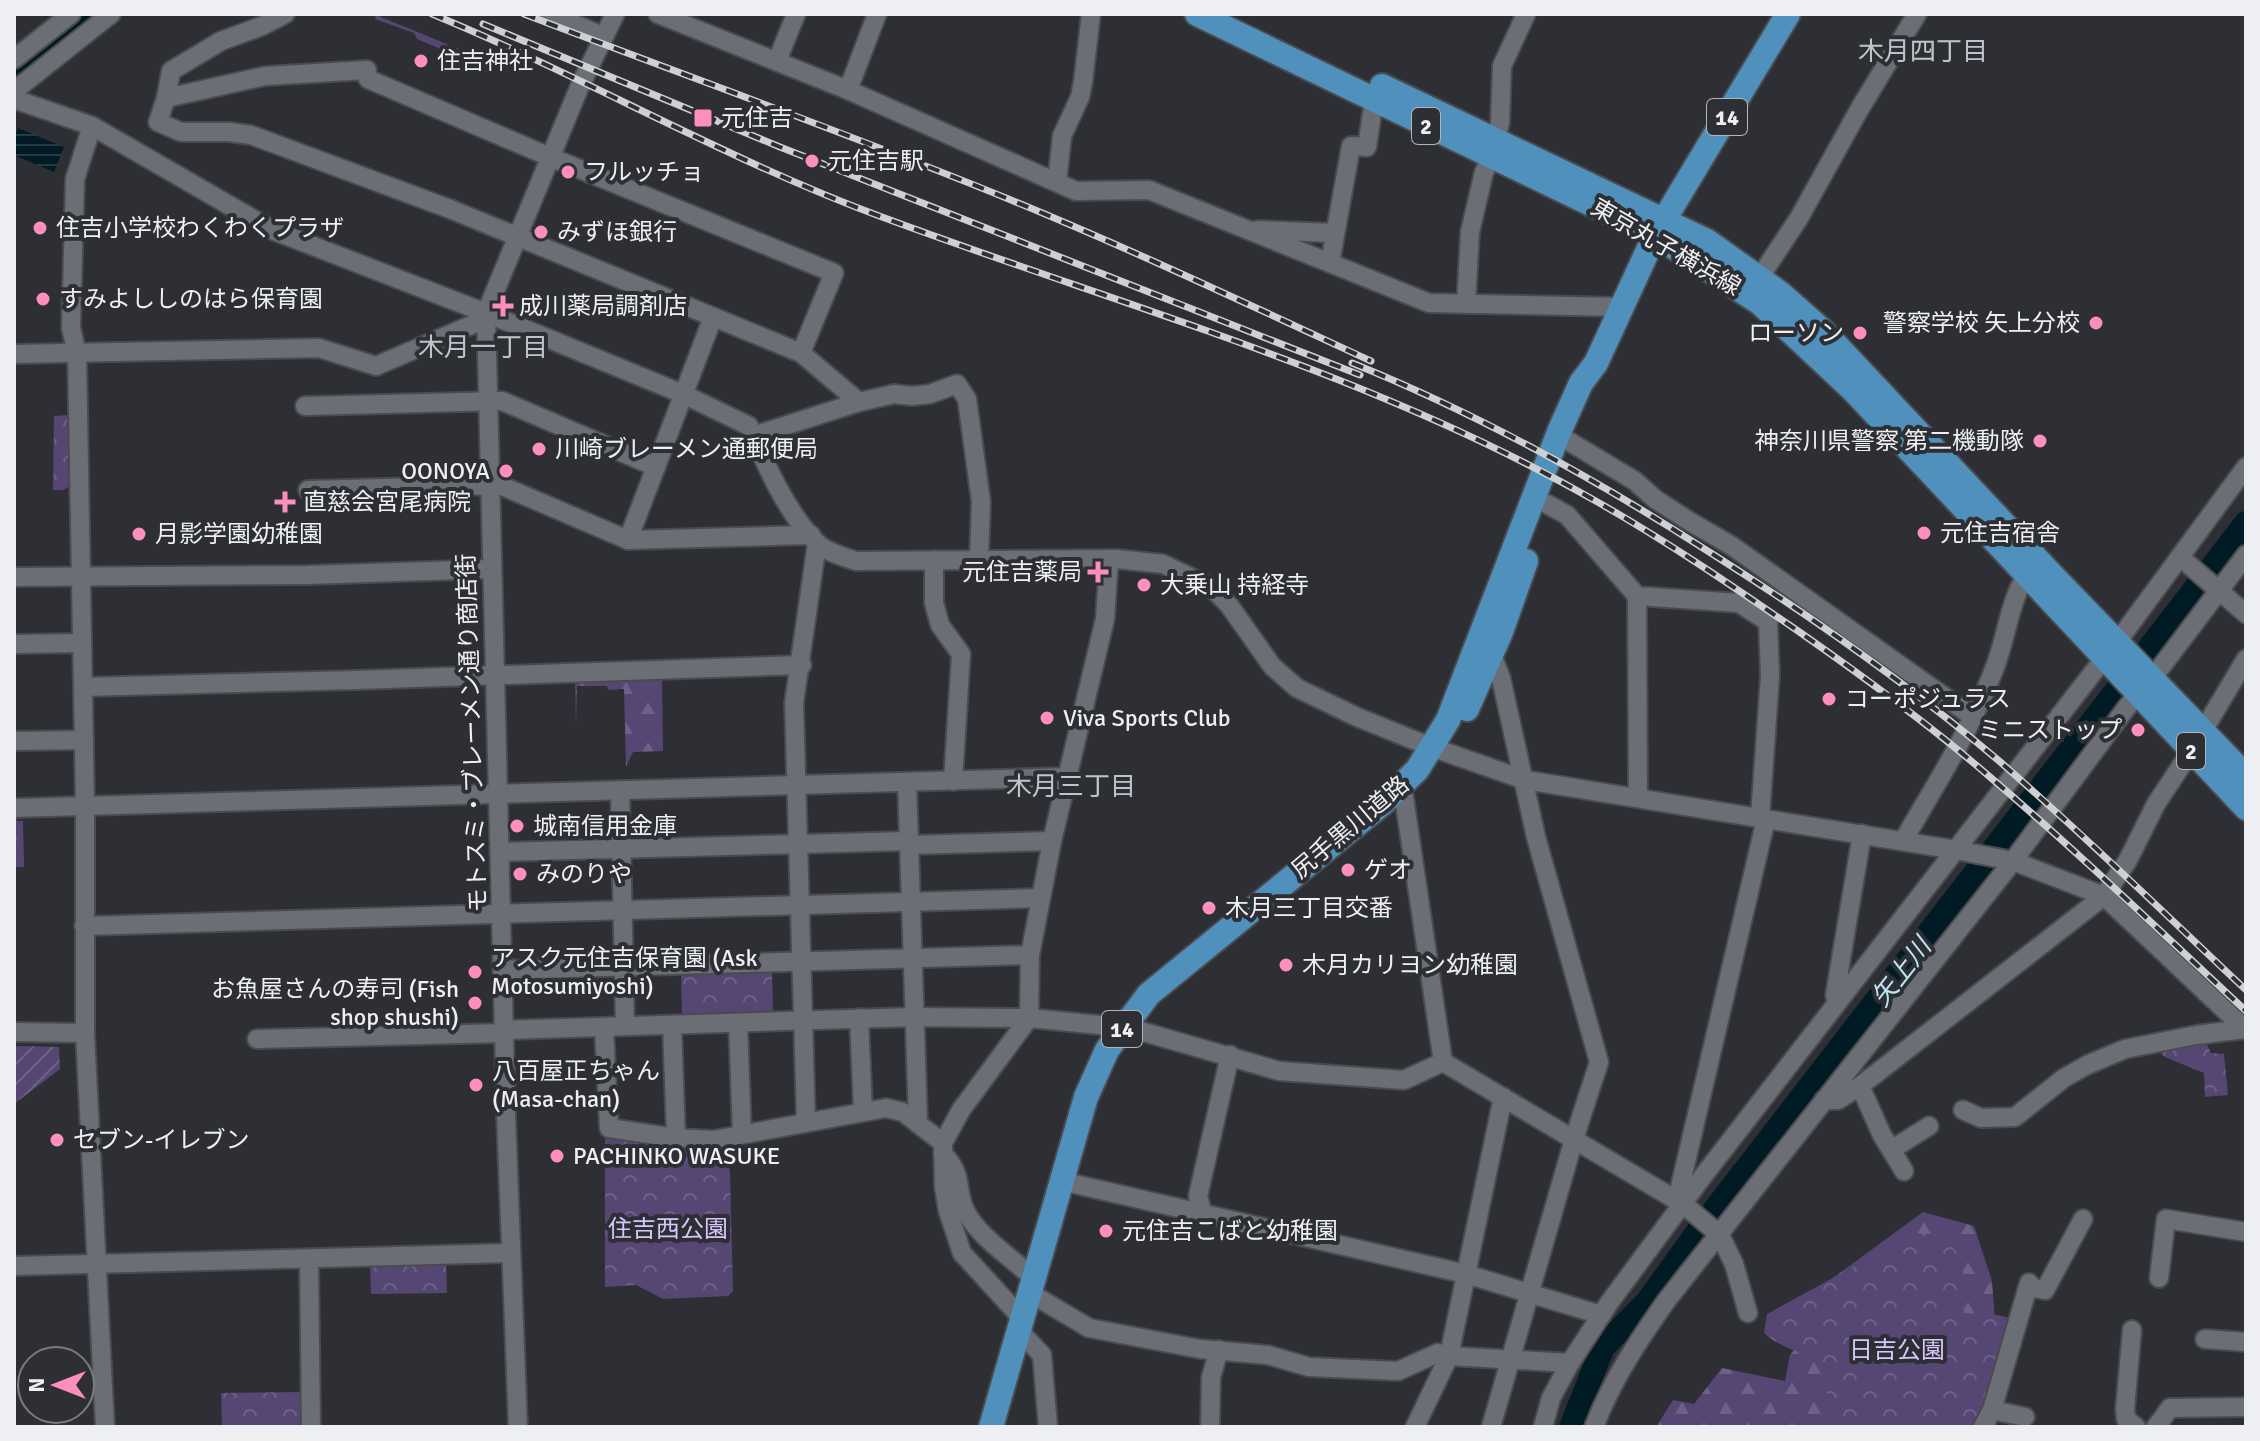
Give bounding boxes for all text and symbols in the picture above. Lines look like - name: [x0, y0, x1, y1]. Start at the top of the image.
- district label: 木月四丁目: [1858, 36, 1988, 68]
- place label: 住吉神社: [437, 46, 533, 76]
- marker: 住吉神社: [412, 52, 430, 70]
- road number: 14: [1707, 99, 1747, 135]
- place label: 元住吉: [721, 103, 793, 133]
- marker: 元住吉: [692, 107, 714, 129]
- road number: 2: [1412, 108, 1440, 144]
- place label: 元住吉駅: [828, 146, 924, 176]
- marker: 元住吉駅: [803, 152, 821, 170]
- place label: フルッチョ: [584, 157, 704, 187]
- marker: フルッチョ: [559, 163, 577, 181]
- street label: 東京丸子横浜線: [1586, 192, 1746, 302]
- place label: 住吉小学校わくわくプラザ: [56, 213, 344, 243]
- place label: みずほ銀行: [557, 217, 677, 247]
- marker: 住吉小学校わくわくプラザ: [31, 219, 49, 237]
- marker: みずほ銀行: [532, 223, 550, 241]
- place label: すみよししのはら保育園: [59, 284, 323, 314]
- marker: すみよししのはら保育園: [34, 290, 52, 308]
- place label: 成川薬局調剤店: [519, 291, 687, 321]
- marker: 成川薬局調剤店: [494, 297, 512, 315]
- place label: 警察学校 矢上分校: [1883, 308, 2080, 338]
- marker: 警察学校 矢上分校: [2087, 314, 2105, 332]
- place label: ローソン: [1748, 318, 1844, 348]
- marker: ローソン: [1851, 324, 1869, 342]
- district label: 木月一丁目: [418, 332, 548, 364]
- place label: 神奈川県警察 第二機動隊: [1755, 426, 2024, 456]
- marker: 神奈川県警察 第二機動隊: [2031, 432, 2049, 450]
- place label: 川崎ブレーメン通郵便局: [555, 434, 818, 464]
- marker: 川崎ブレーメン通郵便局: [530, 440, 548, 458]
- place label: OONOYA: [401, 456, 490, 486]
- marker: OONOYA: [497, 462, 515, 480]
- place label: 直慈会宮尾病院: [303, 487, 471, 517]
- marker: 直慈会宮尾病院: [274, 491, 296, 513]
- place label: 元住吉宿舎: [1940, 518, 2060, 548]
- place label: 月影学園幼稚園: [155, 519, 323, 549]
- marker: 元住吉宿舎: [1915, 524, 1933, 542]
- marker: 月影学園幼稚園: [130, 525, 148, 543]
- street label: モトスミ・ブレーメン通り商店街: [451, 553, 493, 913]
- place label: 元住吉薬局: [962, 557, 1082, 587]
- marker: 元住吉薬局: [1089, 563, 1107, 581]
- place label: 大乗山 持経寺: [1160, 570, 1309, 600]
- marker: 大乗山 持経寺: [1135, 576, 1153, 594]
- place label: コーポジュラス: [1845, 684, 2011, 714]
- marker: コーポジュラス: [1820, 690, 1838, 708]
- place label: Viva Sports Club: [1063, 703, 1230, 733]
- marker: Viva Sports Club: [1038, 709, 1056, 727]
- place label: ミニストップ: [1978, 715, 2122, 745]
- marker: ミニストップ: [2129, 721, 2147, 739]
- road number: 2: [2177, 733, 2205, 769]
- street label: 尻手黒川道路: [1285, 769, 1415, 885]
- district label: 木月三丁目: [1006, 771, 1136, 803]
- place label: 城南信用金庫: [533, 811, 677, 841]
- marker: 城南信用金庫: [508, 817, 526, 835]
- place label: ゲオ: [1364, 855, 1412, 885]
- place label: みのりや: [536, 859, 632, 889]
- marker: ゲオ: [1339, 861, 1357, 879]
- marker: みのりや: [511, 865, 529, 883]
- place label: 木月三丁目交番: [1225, 893, 1393, 923]
- marker: 木月三丁目交番: [1200, 899, 1218, 917]
- water label: 矢上川: [1865, 930, 1940, 1013]
- place label: アスク元住吉保育園 (Ask Motosumiyoshi): [491, 943, 757, 1001]
- place label: 木月カリヨン幼稚園: [1302, 950, 1518, 980]
- marker: 木月カリヨン幼稚園: [1277, 956, 1295, 974]
- marker: アスク元住吉保育園 (Ask Motosumiyoshi): [466, 963, 484, 981]
- place label: お魚屋さんの寿司 (Fish shop shushi): [211, 974, 459, 1032]
- marker: お魚屋さんの寿司 (Fish shop shushi): [466, 994, 484, 1012]
- road number: 14: [1102, 1011, 1142, 1047]
- place label: 八百屋正ちゃん (Masa-chan): [492, 1056, 660, 1114]
- marker: 八百屋正ちゃん (Masa-chan): [467, 1076, 485, 1094]
- place label: セブン-イレブン: [73, 1125, 249, 1155]
- marker: セブン-イレブン: [48, 1131, 66, 1149]
- place label: PACHINKO WASUKE: [573, 1141, 780, 1171]
- marker: PACHINKO WASUKE: [548, 1147, 566, 1165]
- park label: 住吉西公園: [608, 1214, 728, 1244]
- place label: 元住吉こばと幼稚園: [1122, 1216, 1338, 1246]
- marker: 元住吉こばと幼稚園: [1097, 1222, 1115, 1240]
- park label: 日吉公園: [1849, 1335, 1945, 1365]
- north arrow: [16, 1345, 96, 1425]
- text: N: [23, 1377, 50, 1393]

